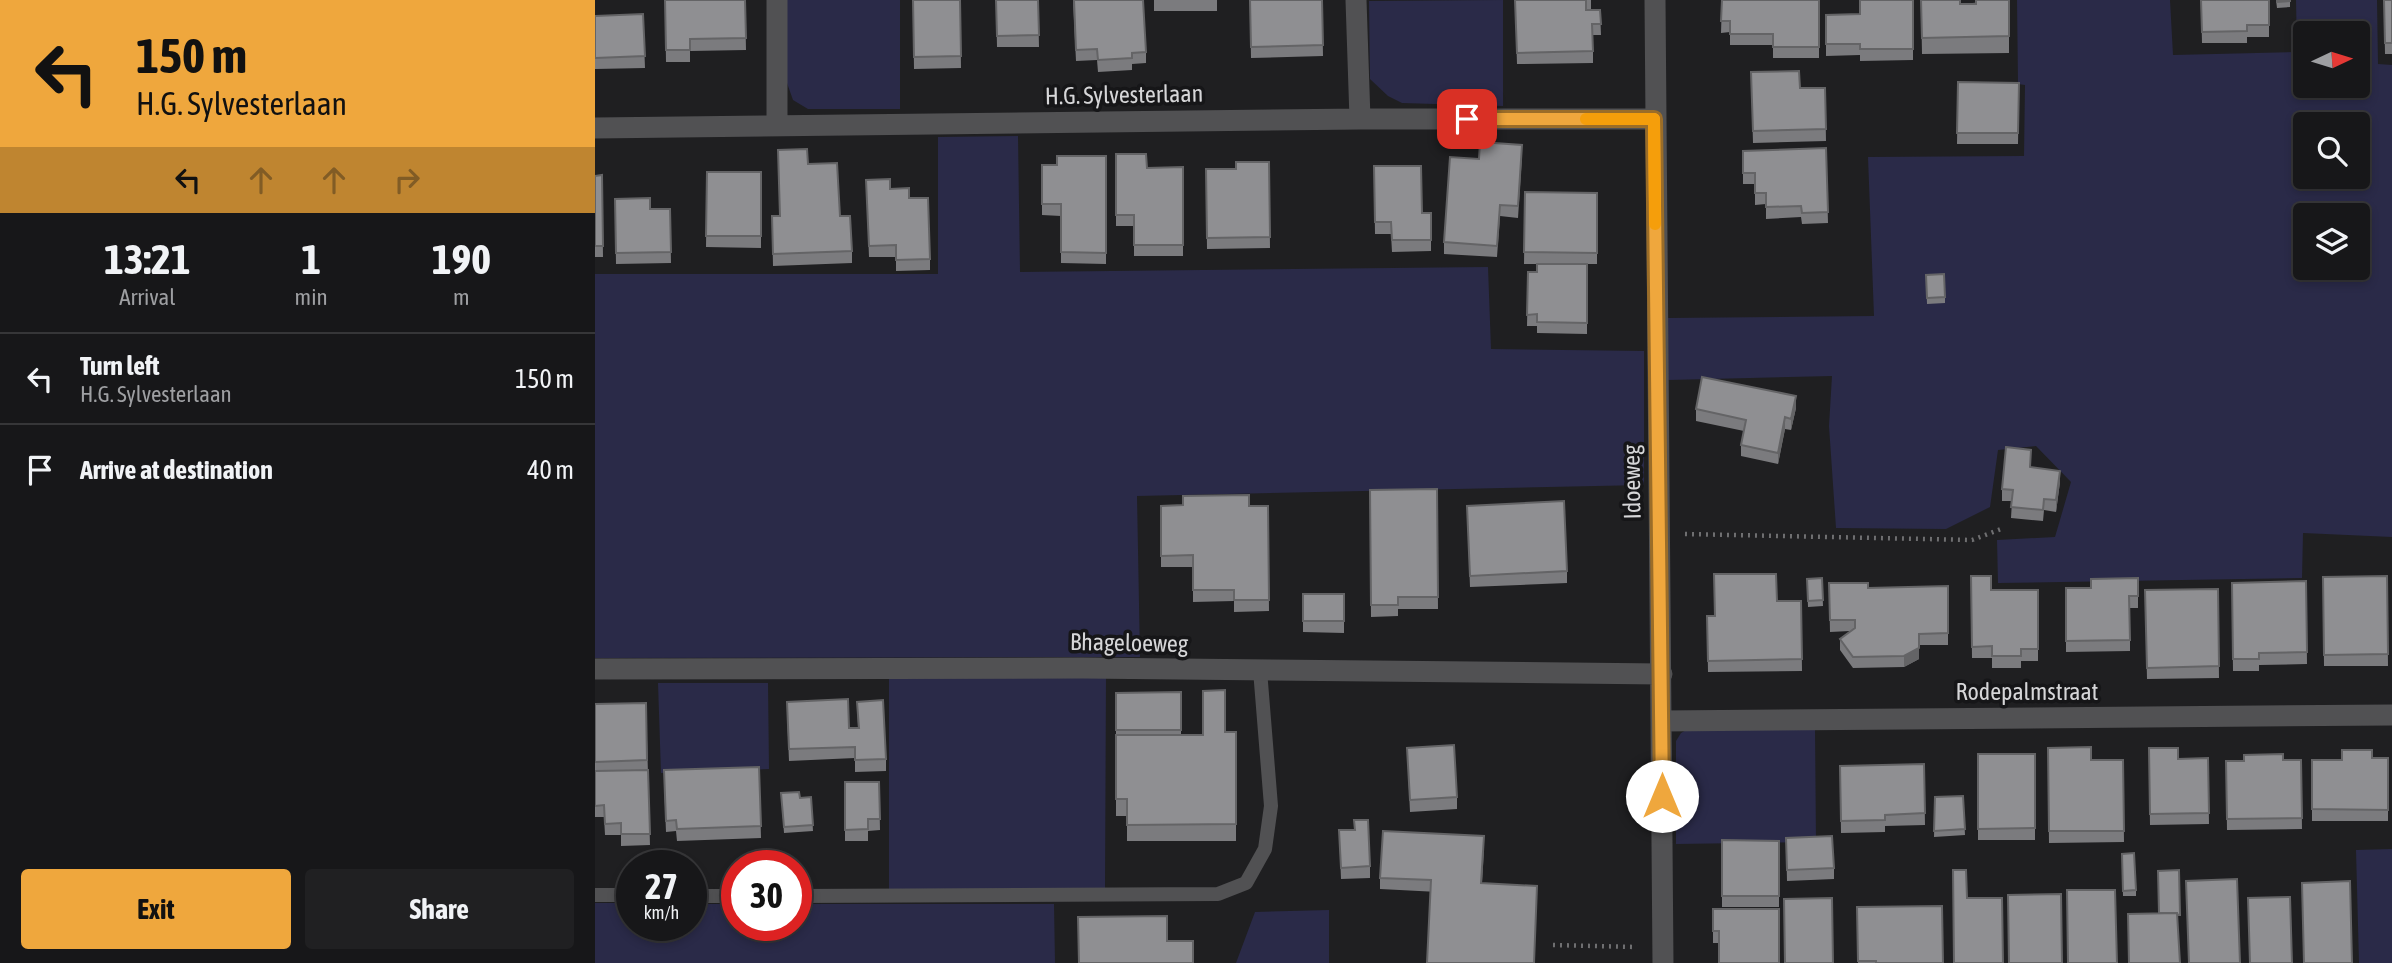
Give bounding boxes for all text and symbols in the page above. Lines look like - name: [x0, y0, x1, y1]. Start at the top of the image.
- north arrow: [2293, 21, 2369, 98]
- map controls: [2293, 21, 2370, 280]
- text: 150 m: [136, 27, 247, 83]
- icon: left: [21, 28, 112, 119]
- street label: H.G. Sylvesterlaan: [1045, 80, 1203, 109]
- text: H.G. Sylvesterlaan: [136, 85, 347, 122]
- pin: [1437, 89, 1497, 149]
- icon: arrive: [1448, 100, 1486, 138]
- button: search: [2293, 112, 2370, 189]
- icon: left: [169, 161, 207, 199]
- icon: ahead: [242, 161, 280, 199]
- icon: ahead: [315, 161, 353, 199]
- icon: right: [388, 161, 426, 199]
- button: layers: [2293, 203, 2370, 280]
- text: 13:21: [104, 235, 191, 283]
- text: 1: [301, 235, 321, 283]
- text: 190: [432, 235, 491, 283]
- text: Arrival: [119, 284, 175, 310]
- text: min: [295, 284, 328, 310]
- text: m: [453, 284, 470, 310]
- text: Turn left: [80, 351, 160, 381]
- icon: left: [21, 360, 59, 398]
- text: 150 m: [515, 364, 574, 394]
- text: H.G. Sylvesterlaan: [80, 381, 232, 407]
- street label: Idoeweg: [1617, 444, 1646, 520]
- icon: arrive: [21, 451, 59, 489]
- text: Arrive at destination: [80, 455, 273, 485]
- text: 40 m: [527, 455, 574, 485]
- street label: Bhageloeweg: [1070, 628, 1189, 657]
- street label: Rodepalmstraat: [1956, 678, 2099, 705]
- position arrow: [1625, 759, 1699, 833]
- speed limit sign: 30: [721, 850, 812, 941]
- text: 27: [645, 866, 678, 906]
- button: Exit: [21, 869, 291, 949]
- button: Share: [305, 869, 574, 949]
- text: km/h: [644, 902, 679, 923]

